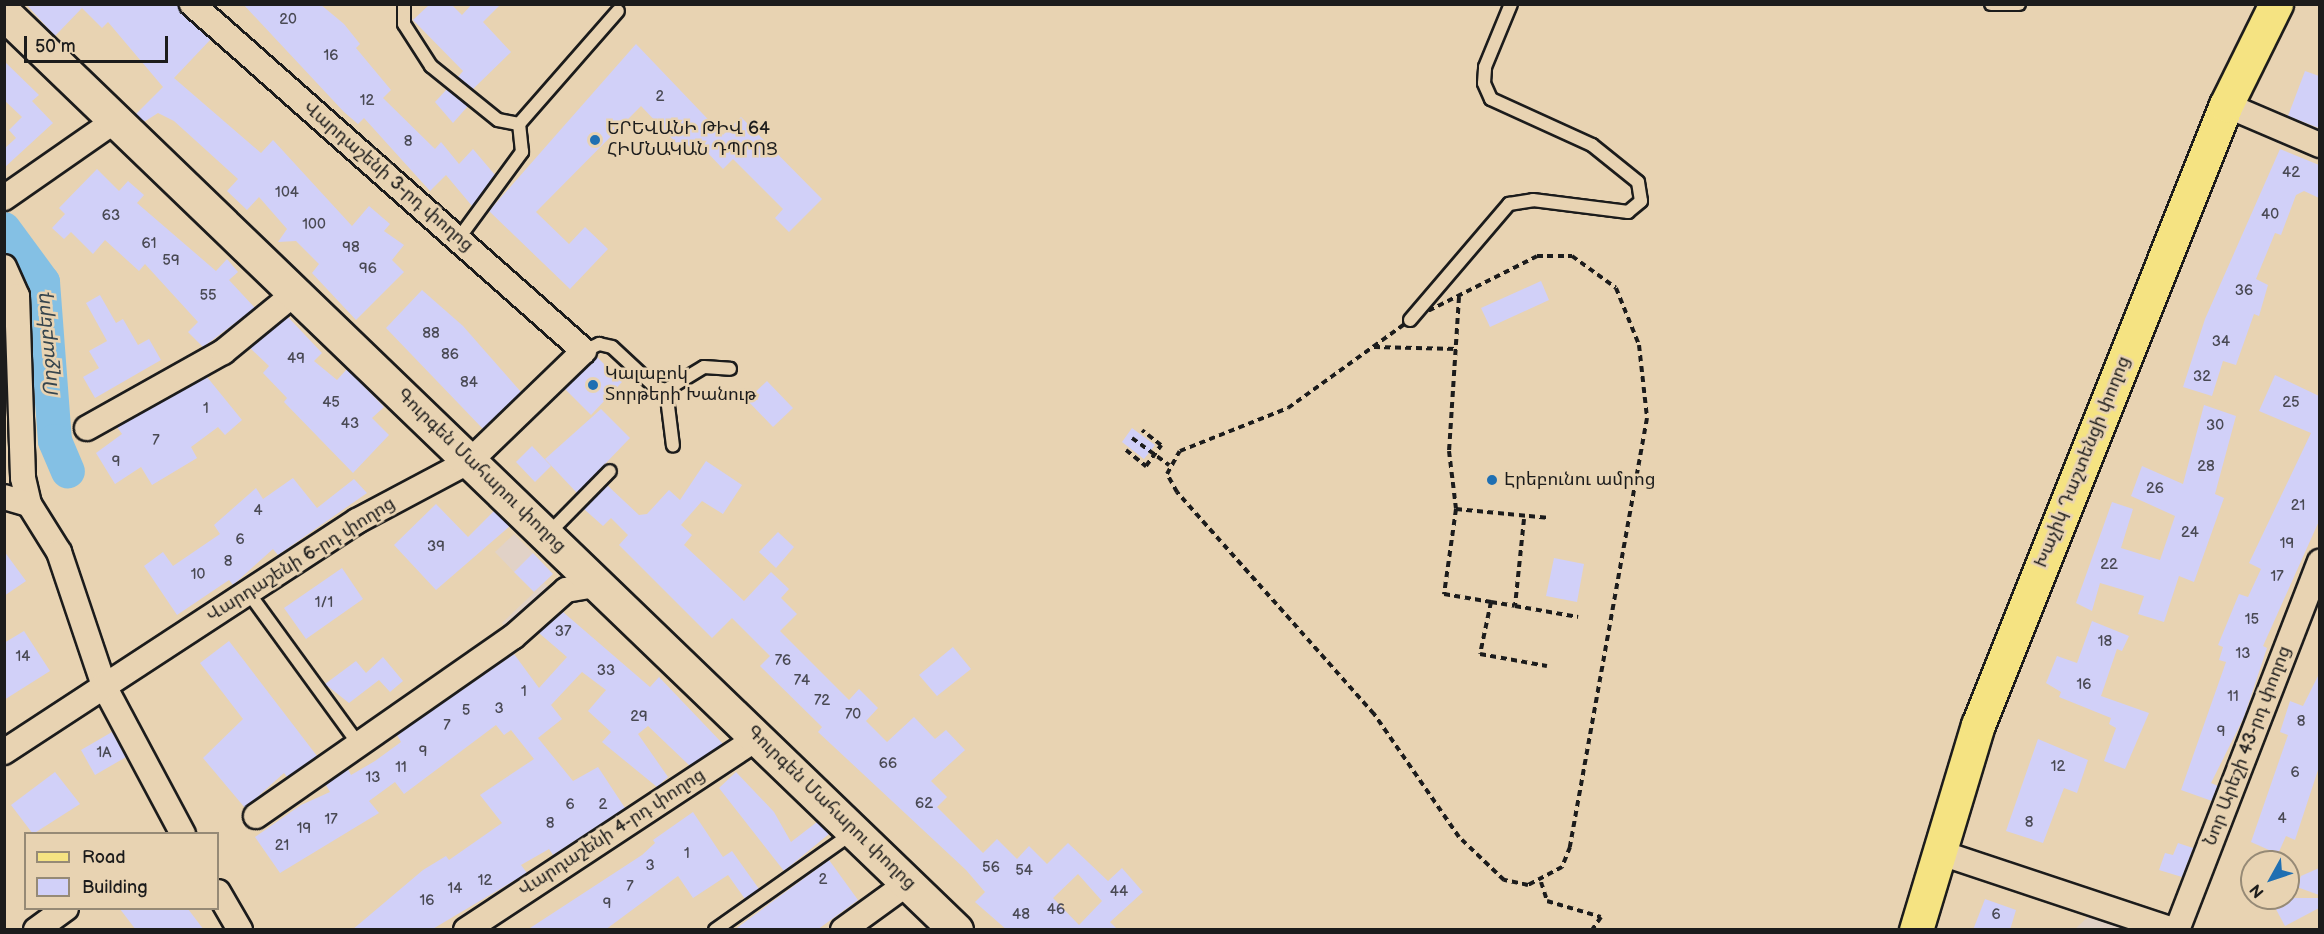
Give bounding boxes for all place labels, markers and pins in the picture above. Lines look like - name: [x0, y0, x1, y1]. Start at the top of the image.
- place label: ԵՐԵՎԱՆԻ ԹԻՎ 64 ՀԻՄՆԱԿԱՆ ԴՊՐՈՑ: [607, 119, 778, 162]
- marker: ԵՐԵՎԱՆԻ ԹԻՎ 64 ՀԻՄՆԱԿԱՆ ԴՊՐՈՑ: [588, 133, 602, 147]
- place label: Կալաբոկ Տորթերի Խանութ: [605, 364, 756, 406]
- marker: Կալաբոկ Տորթերի Խանութ: [586, 378, 600, 392]
- place label: Էրեբունու ամրոց: [1504, 469, 1655, 491]
- marker: Էրեբունու ամրոց: [1485, 473, 1499, 487]

